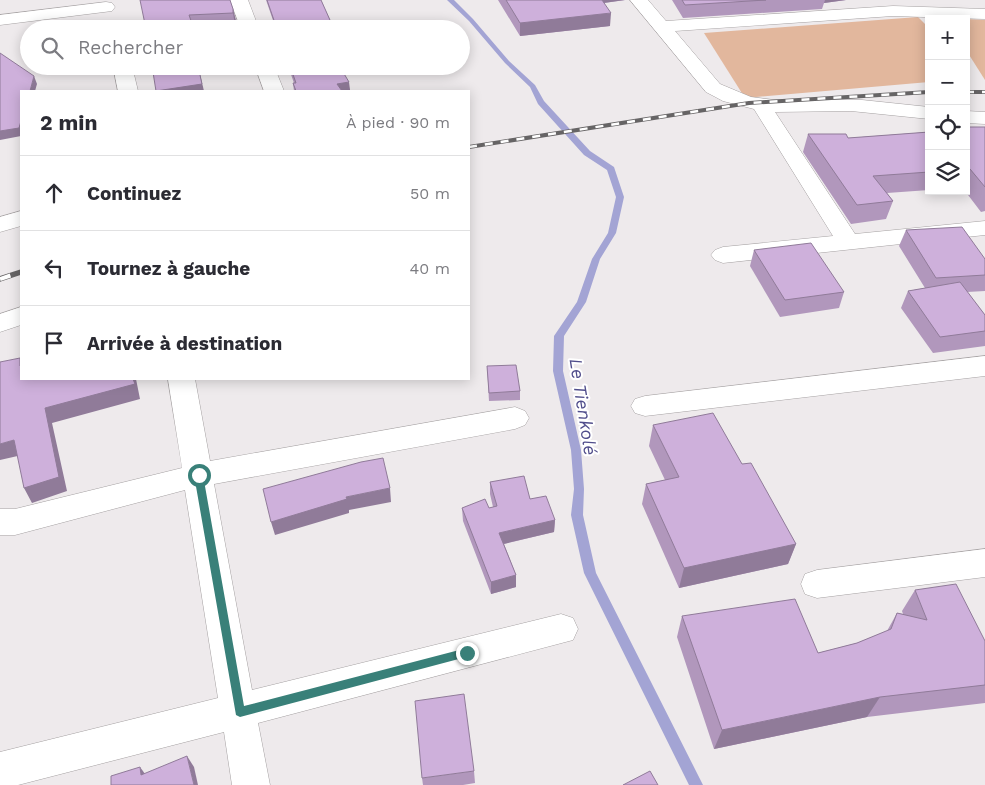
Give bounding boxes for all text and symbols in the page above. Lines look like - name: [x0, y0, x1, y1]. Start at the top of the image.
- map controls: [925, 15, 970, 195]
- button: +: [925, 15, 970, 60]
- search box: [20, 20, 470, 75]
- icon: search: [38, 34, 66, 62]
- text: Rechercher: [78, 36, 183, 59]
- button: −: [925, 60, 970, 105]
- button: locate: [925, 105, 970, 150]
- text: 2 min: [40, 110, 97, 135]
- text: À pied · 90 m: [346, 113, 450, 132]
- button: layers: [925, 150, 970, 195]
- icon: ahead: [40, 179, 68, 207]
- text: Continuez: [87, 182, 181, 205]
- text: 50 m: [410, 184, 450, 203]
- icon: left: [40, 254, 68, 282]
- text: Tournez à gauche: [87, 257, 250, 280]
- text: 40 m: [410, 259, 450, 278]
- icon: arrive: [40, 329, 68, 357]
- text: Arrivée à destination: [87, 332, 282, 355]
- water label: Le Tienkolé: [565, 357, 602, 457]
- route start: [188, 464, 211, 487]
- route end: [456, 642, 479, 665]

